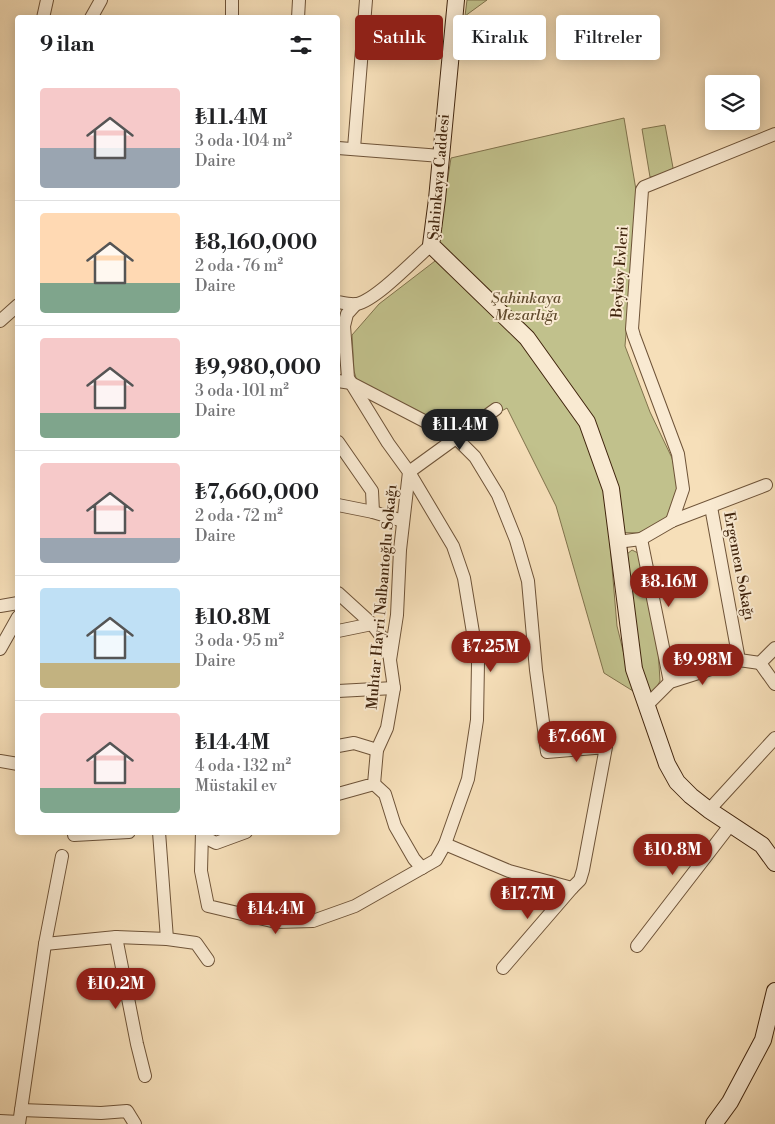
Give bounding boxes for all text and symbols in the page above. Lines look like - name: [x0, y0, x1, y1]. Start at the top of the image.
- chip: Satılık: [355, 15, 443, 60]
- chip: Kiralık: [453, 15, 546, 60]
- chip: Filtreler: [556, 15, 660, 60]
- icon: filters: [287, 31, 315, 59]
- text: 9 ilan: [40, 32, 94, 58]
- map controls: [705, 75, 760, 130]
- button: layers: [705, 75, 760, 130]
- text: ₺11.4M: [195, 105, 267, 131]
- icon: home: [80, 108, 140, 168]
- street label: Şahinkaya Caddesi: [424, 113, 454, 241]
- text: 3 oda · 104 m²: [195, 131, 292, 151]
- text: Daire: [195, 151, 236, 171]
- street label: Beyköy Evleri: [607, 225, 633, 320]
- text: ₺8,160,000: [195, 230, 317, 256]
- icon: home: [80, 233, 140, 293]
- text: 2 oda · 76 m²: [195, 256, 283, 276]
- text: Daire: [195, 276, 236, 296]
- park label: Şahinkaya Mezarlığı: [491, 289, 562, 325]
- text: ₺9,980,000: [195, 355, 321, 381]
- icon: home: [80, 358, 140, 418]
- text: 3 oda · 101 m²: [195, 381, 289, 401]
- text: Daire: [195, 401, 236, 421]
- pin: ₺11.4M: [419, 408, 501, 451]
- text: ₺11.4M: [432, 415, 488, 435]
- text: ₺7,660,000: [195, 480, 319, 506]
- icon: home: [80, 483, 140, 543]
- street label: Muhtar Hayri Nalbantoğlu Sokağı: [363, 484, 401, 710]
- text: 2 oda · 72 m²: [195, 506, 283, 526]
- street label: Ergemen Sokağı: [719, 510, 759, 622]
- text: Daire: [195, 526, 236, 546]
- pin: ₺8.16M: [628, 566, 710, 608]
- text: ₺8.16M: [641, 572, 697, 592]
- text: ₺10.8M: [195, 605, 270, 631]
- icon: home: [80, 608, 140, 668]
- pin: ₺7.25M: [450, 630, 532, 673]
- text: 3 oda · 95 m²: [195, 631, 284, 651]
- text: ₺7.25M: [462, 637, 520, 657]
- pin: ₺9.98M: [662, 644, 744, 686]
- text: ₺9.98M: [674, 650, 732, 670]
- text: Daire: [195, 651, 236, 671]
- pin: ₺7.66M: [536, 720, 618, 763]
- text: ₺7.66M: [548, 727, 606, 747]
- text: ₺14.4M: [195, 730, 270, 756]
- icon: home: [80, 733, 140, 793]
- text: 4 oda · 132 m²: [195, 756, 291, 776]
- text: Müstakil ev: [195, 776, 277, 796]
- pin: ₺10.8M: [632, 834, 714, 876]
- text: ₺10.8M: [644, 840, 702, 860]
- pin: ₺17.7M: [487, 878, 569, 920]
- text: ₺17.7M: [501, 884, 555, 904]
- pin: ₺14.4M: [235, 892, 317, 935]
- text: ₺14.4M: [248, 899, 304, 919]
- pin: ₺10.2M: [75, 968, 157, 1010]
- text: ₺10.2M: [87, 974, 145, 994]

